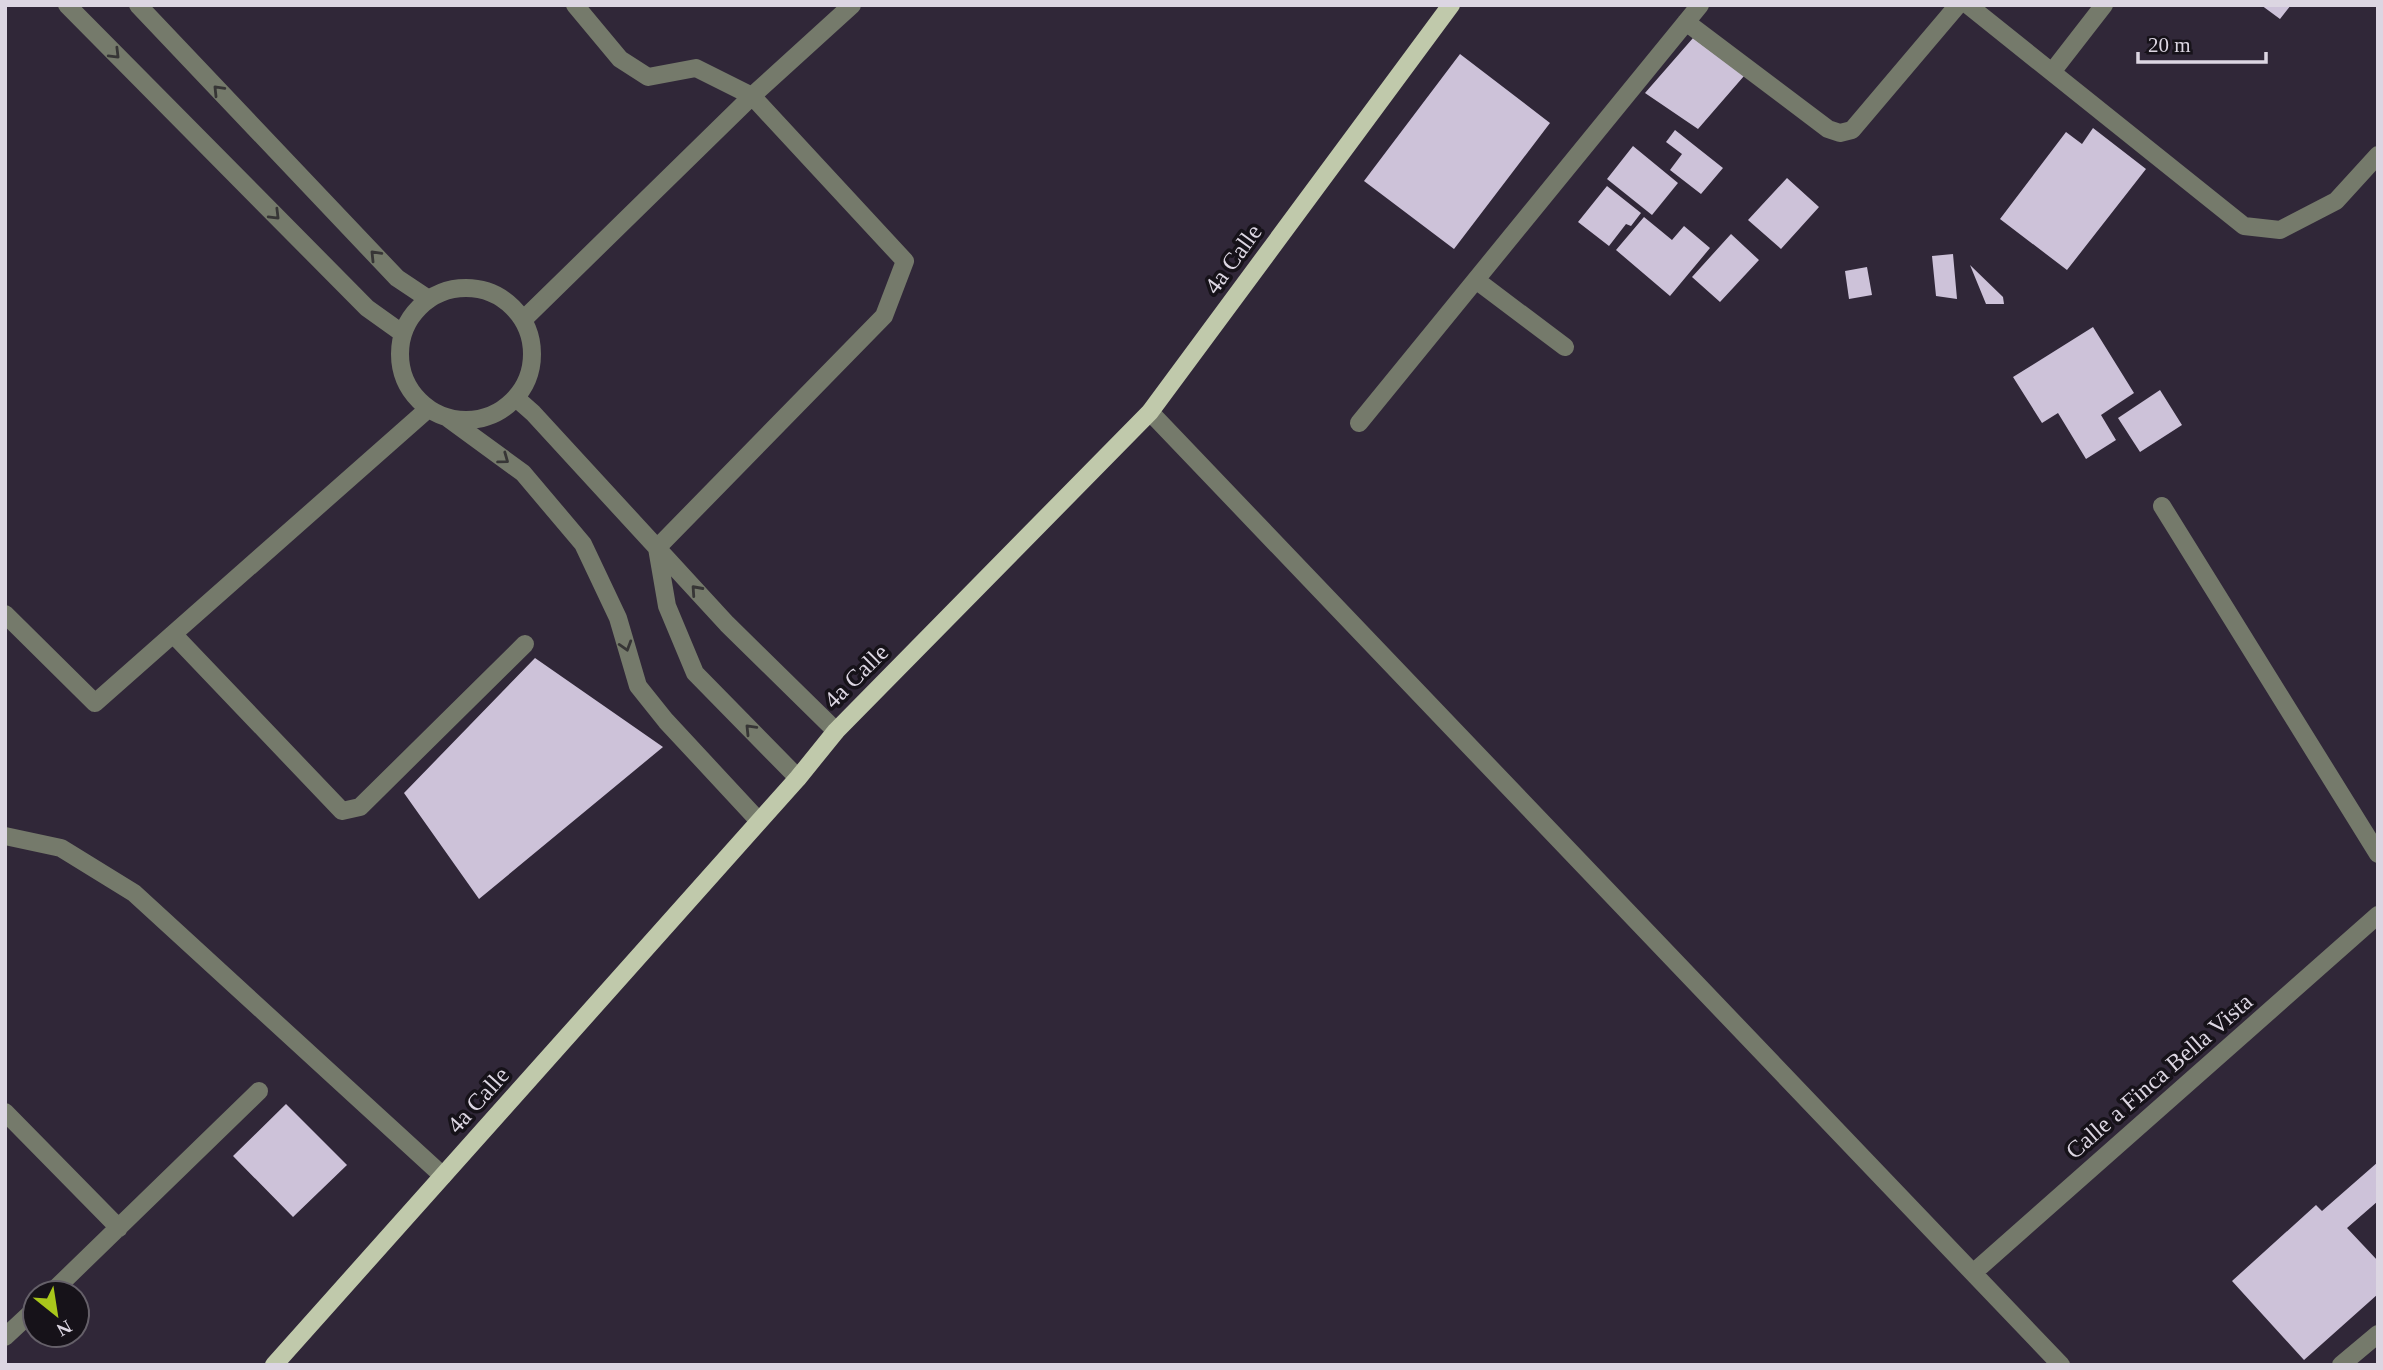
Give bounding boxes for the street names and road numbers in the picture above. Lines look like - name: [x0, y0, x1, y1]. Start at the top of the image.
- street label: 4a Calle: [1199, 219, 1267, 299]
- street label: 4a Calle: [819, 639, 893, 713]
- street label: Calle a Finca Bella Vista: [2061, 988, 2258, 1164]
- street label: 4a Calle: [442, 1062, 514, 1138]

